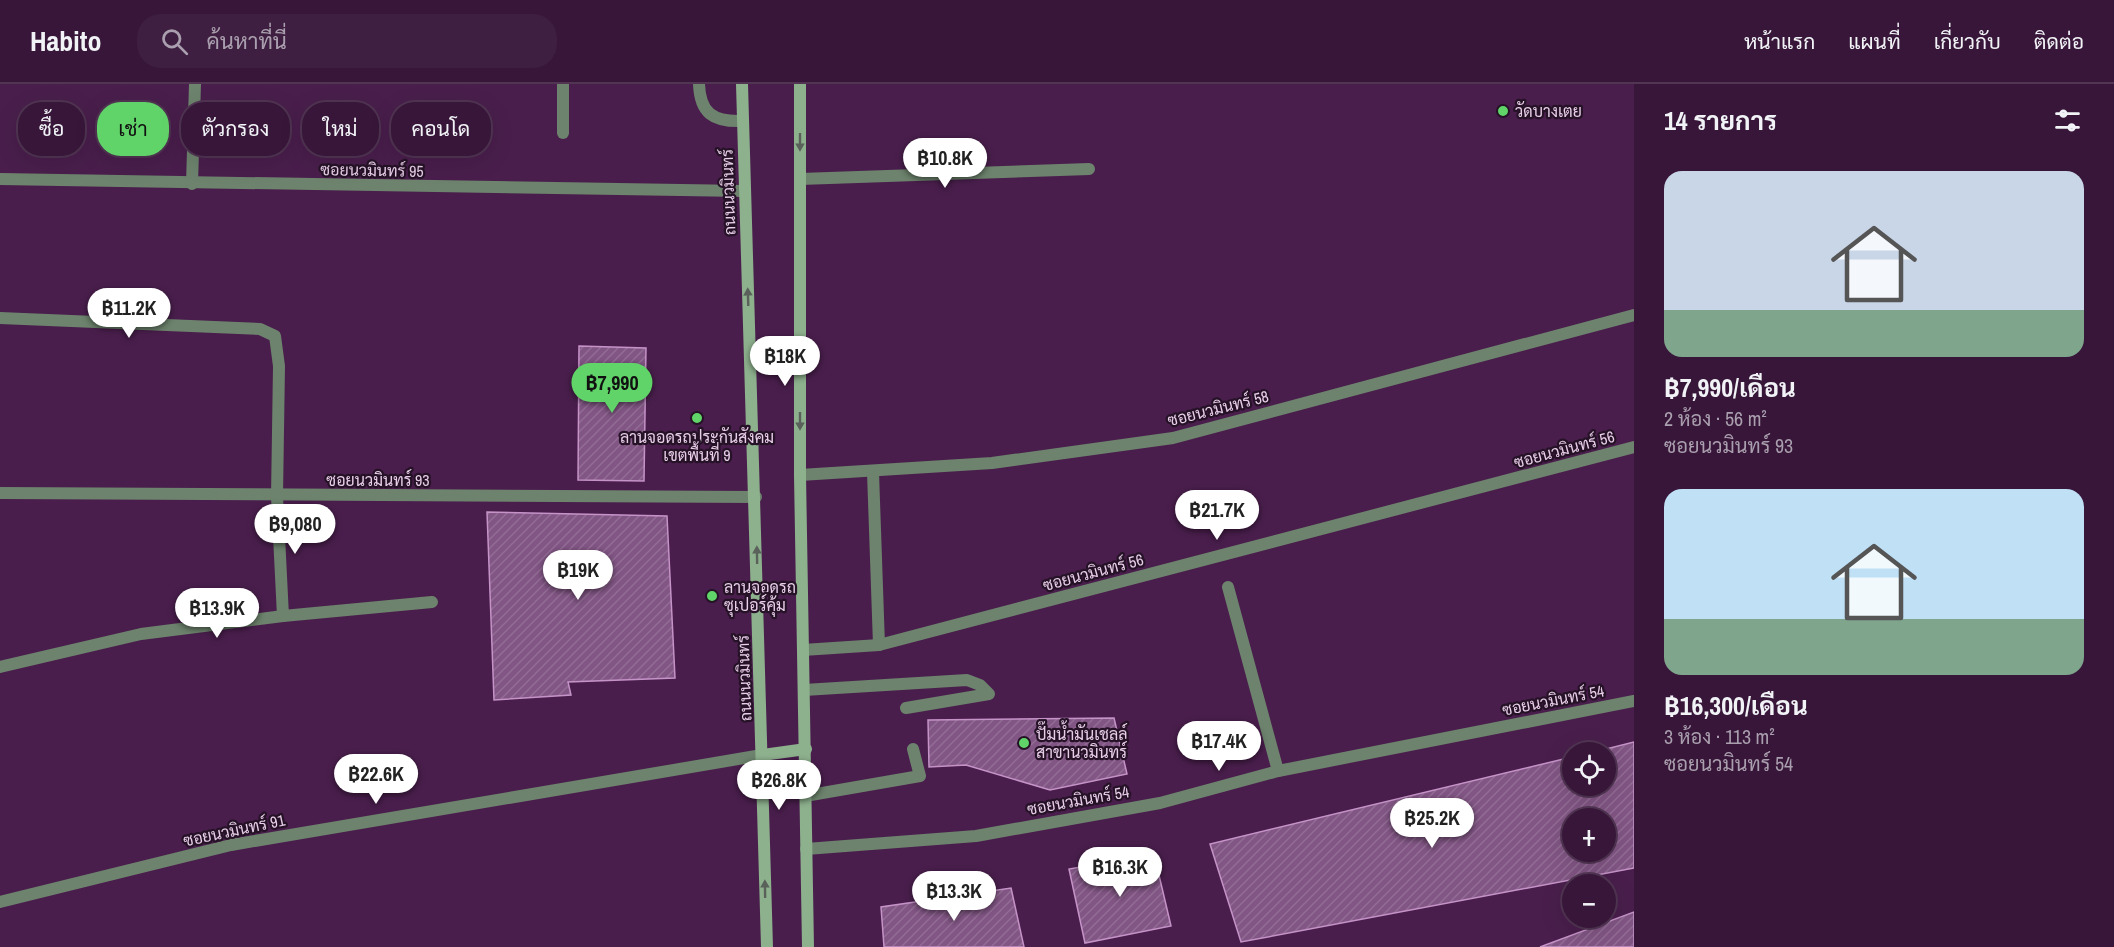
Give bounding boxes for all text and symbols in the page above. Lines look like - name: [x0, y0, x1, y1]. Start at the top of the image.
- search box: [137, 14, 557, 68]
- text: Habito: [30, 22, 101, 60]
- icon: search: [158, 25, 191, 58]
- text: ค้นหาที่นี่: [206, 26, 287, 56]
- text: หน้าแรก: [1744, 27, 1815, 56]
- text: แผนที่: [1848, 27, 1901, 56]
- text: เกี่ยวกับ: [1934, 27, 2001, 56]
- text: ติดต่อ: [2034, 27, 2084, 56]
- place label: วัดบางเตย: [1515, 100, 1582, 122]
- chip: ซื้อ: [18, 102, 85, 156]
- chip: เช่า: [97, 102, 169, 156]
- chip: ตัวกรอง: [181, 102, 290, 156]
- chip: ใหม่: [302, 102, 379, 156]
- chip: คอนโด: [391, 102, 491, 156]
- text: 14 รายการ: [1664, 103, 1777, 138]
- marker: วัดบางเตย: [1496, 104, 1510, 118]
- icon: filters: [2051, 104, 2084, 137]
- one-way arrow: [795, 133, 805, 152]
- pin: ฿10.8K: [896, 138, 994, 189]
- text: ฿10.8K: [917, 144, 973, 171]
- street label: ถนนนวมินทร์: [714, 148, 740, 236]
- street label: ซอยนวมินทร์ 95: [320, 157, 424, 182]
- icon: home: [1820, 210, 1928, 318]
- pin: ฿11.2K: [80, 288, 178, 339]
- one-way arrow: [743, 288, 753, 307]
- text: ฿11.2K: [102, 294, 156, 321]
- pin: ฿18K: [749, 336, 821, 387]
- text: ฿18K: [764, 342, 806, 369]
- pin: ฿7,990: [563, 363, 661, 414]
- text: ฿7,990: [585, 369, 639, 396]
- text: ฿7,990/เดือน: [1664, 370, 1796, 405]
- street label: ซอยนวมินทร์ 58: [1165, 384, 1271, 431]
- text: 2 ห้อง · 56 m²: [1664, 405, 1767, 432]
- marker: ลานจอดรถประกันสังคม เขตพื้นที่ 9: [690, 411, 704, 425]
- one-way arrow: [795, 412, 805, 431]
- street label: ซอยนวมินทร์ 56: [1511, 424, 1617, 473]
- place label: ลานจอดรถประกันสังคม เขตพื้นที่ 9: [620, 426, 774, 466]
- text: ซอยนวมินทร์ 93: [1664, 432, 1793, 459]
- street label: ซอยนวมินทร์ 93: [326, 468, 430, 491]
- pin: ฿21.7K: [1168, 490, 1266, 541]
- text: ฿21.7K: [1189, 496, 1245, 523]
- pin: ฿9,080: [246, 504, 344, 555]
- text: ฿9,080: [268, 510, 322, 537]
- icon: home: [1820, 528, 1928, 636]
- one-way arrow: [752, 545, 762, 564]
- street label: ซอยนวมินทร์ 56: [1040, 547, 1146, 596]
- pin: ฿19K: [542, 550, 614, 601]
- text: ฿19K: [557, 556, 599, 583]
- place label: ลานจอดรถ ซุเปอร์คุ้ม: [724, 576, 796, 617]
- pin: ฿13.9K: [168, 588, 266, 639]
- marker: ลานจอดรถ ซุเปอร์คุ้ม: [705, 589, 719, 603]
- text: ฿13.9K: [189, 594, 245, 621]
- street label: ถนนนวมินทร์: [730, 634, 756, 722]
- street label: ซอยนวมินทร์ 54: [1500, 678, 1606, 721]
- text: ฿16,300/เดือน: [1664, 688, 1808, 723]
- place label: ปั๊มน้ำมันเชลล์ สาขานวมินทร์: [1036, 720, 1128, 763]
- pin: ฿17.4K: [1170, 721, 1268, 772]
- text: 3 ห้อง · 113 m²: [1664, 723, 1775, 750]
- text: ฿17.4K: [1191, 727, 1247, 754]
- marker: ปั๊มน้ำมันเชลล์ สาขานวมินทร์: [1017, 736, 1031, 750]
- map controls: [1562, 742, 1616, 928]
- button: locate: [1562, 742, 1616, 796]
- text: ซอยนวมินทร์ 54: [1664, 750, 1793, 777]
- pin: ฿22.6K: [327, 754, 425, 805]
- text: ฿22.6K: [348, 760, 404, 787]
- pin: ฿26.8K: [730, 760, 828, 811]
- text: ฿26.8K: [751, 766, 807, 793]
- street label: ซอยนวมินทร์ 54: [1025, 779, 1131, 820]
- pin: ฿25.2K: [1383, 798, 1481, 849]
- text: ฿25.2K: [1404, 804, 1460, 831]
- street label: ซอยนวมินทร์ 91: [181, 807, 287, 851]
- button: +: [1562, 808, 1616, 862]
- pin: ฿16.3K: [1071, 847, 1169, 898]
- text: ฿16.3K: [1092, 853, 1148, 880]
- pin: ฿13.3K: [905, 871, 1003, 922]
- button: −: [1562, 874, 1616, 928]
- text: ฿13.3K: [926, 877, 982, 904]
- one-way arrow: [761, 879, 770, 898]

